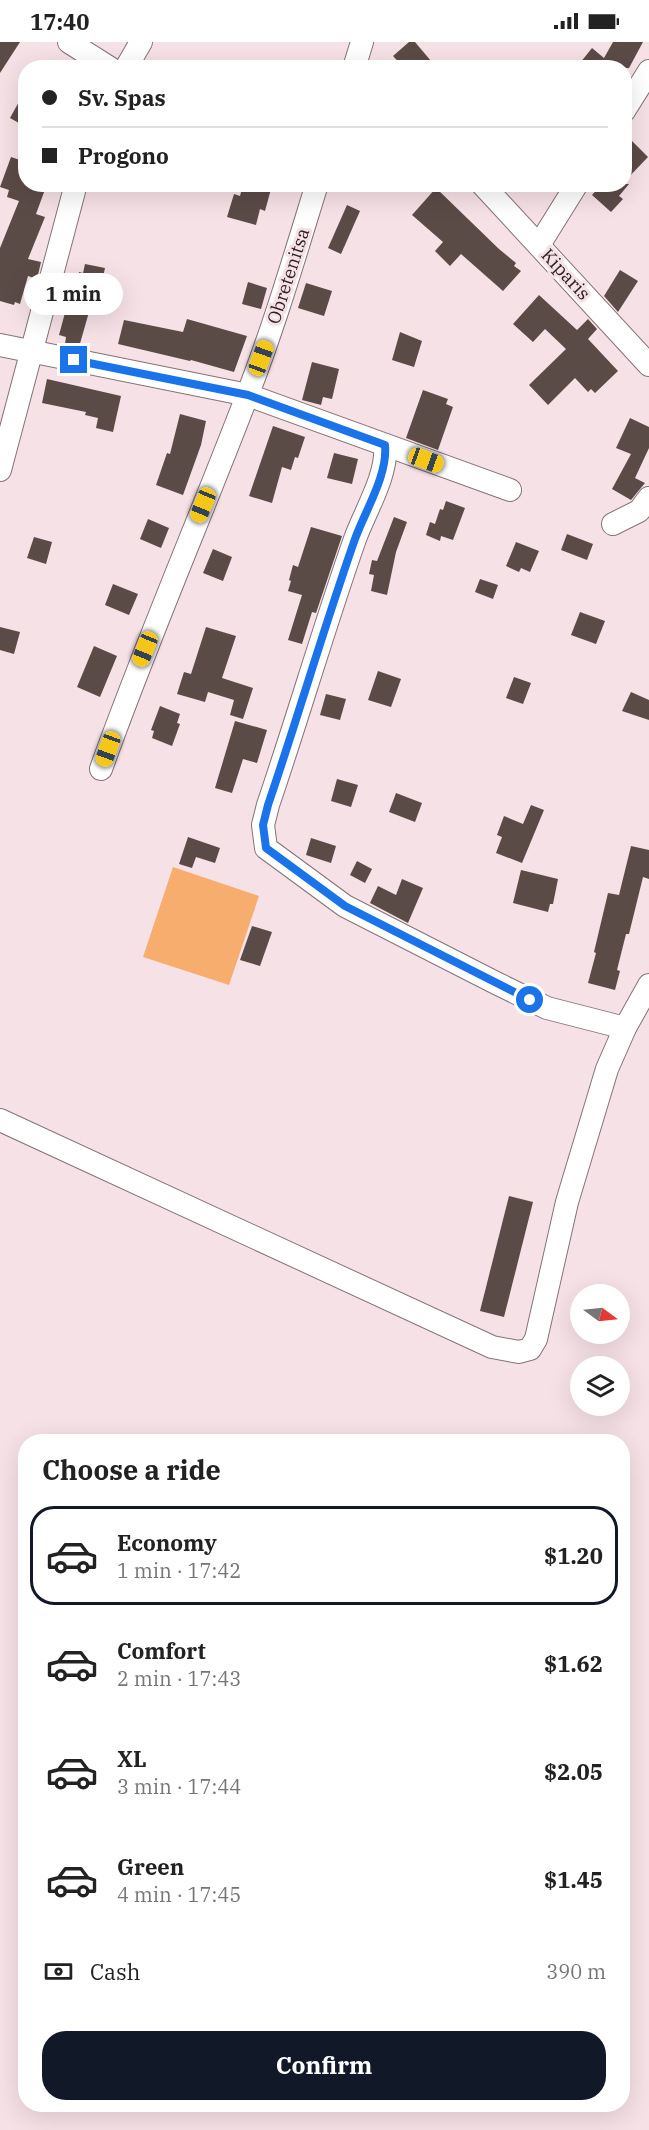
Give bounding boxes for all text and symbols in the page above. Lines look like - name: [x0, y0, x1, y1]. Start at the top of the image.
- text: 17:40: [30, 7, 89, 36]
- text: Sv. Spas: [78, 83, 166, 112]
- text: Progono: [78, 141, 169, 170]
- street label: Obretenitsa: [262, 225, 314, 327]
- street label: Kiparis: [536, 244, 596, 304]
- callout: 1 min: [25, 273, 124, 315]
- text: 1 min: [46, 280, 102, 307]
- car: [246, 338, 276, 378]
- route end: [60, 346, 87, 373]
- car: [406, 445, 446, 475]
- car: [188, 485, 218, 525]
- car: [130, 629, 160, 669]
- car: [93, 729, 123, 769]
- route start: [516, 986, 543, 1013]
- north arrow: [570, 1284, 630, 1344]
- map controls: [570, 1284, 630, 1416]
- button: layers: [570, 1356, 630, 1416]
- text: Choose a ride: [42, 1452, 221, 1487]
- text: Economy: [117, 1528, 217, 1557]
- icon: car: [45, 1529, 99, 1583]
- text: $1.20: [544, 1541, 603, 1570]
- text: 1 min · 17:42: [117, 1557, 241, 1584]
- text: Comfort: [117, 1636, 206, 1665]
- icon: car: [45, 1637, 99, 1691]
- text: $1.62: [544, 1649, 603, 1678]
- text: 2 min · 17:43: [117, 1665, 241, 1692]
- text: XL: [117, 1744, 147, 1773]
- icon: car: [45, 1745, 99, 1799]
- text: $2.05: [544, 1757, 603, 1786]
- text: 3 min · 17:44: [117, 1773, 241, 1800]
- text: Green: [117, 1852, 184, 1881]
- icon: car: [45, 1853, 99, 1907]
- text: $1.45: [544, 1865, 603, 1894]
- text: 4 min · 17:45: [117, 1881, 241, 1908]
- icon: cash: [42, 1955, 75, 1988]
- text: Cash: [90, 1957, 141, 1986]
- text: 390 m: [546, 1958, 606, 1985]
- button: Confirm: [42, 2031, 606, 2100]

